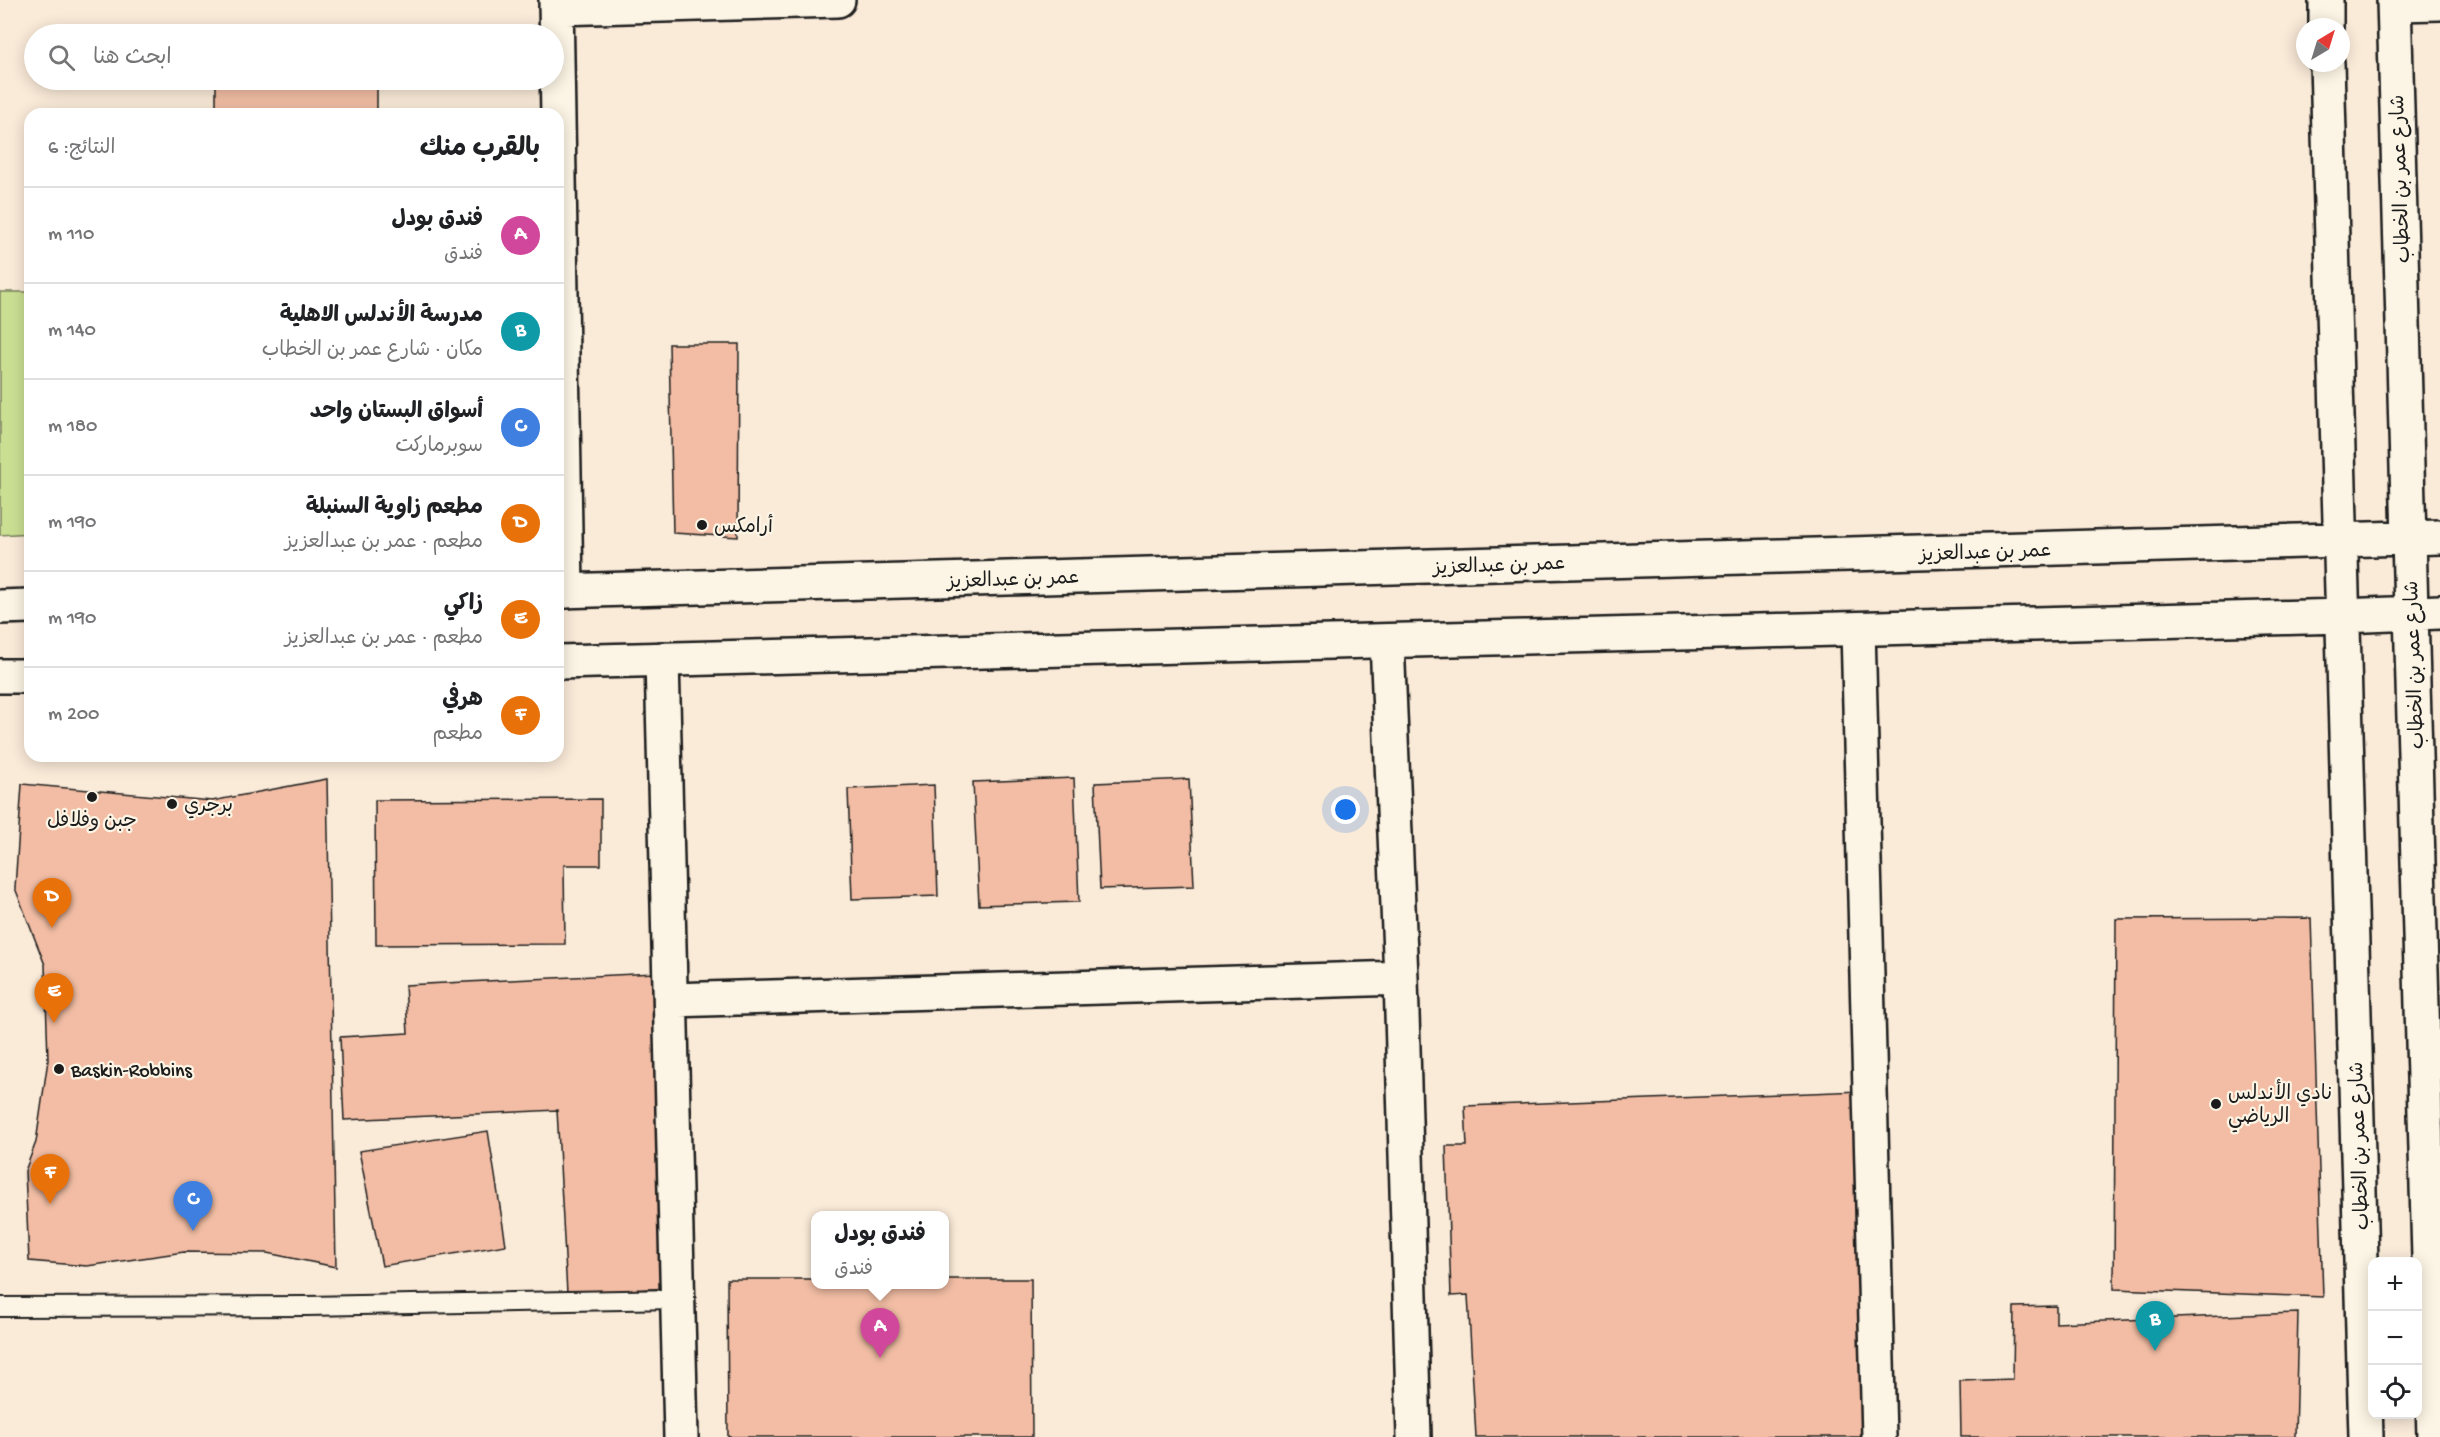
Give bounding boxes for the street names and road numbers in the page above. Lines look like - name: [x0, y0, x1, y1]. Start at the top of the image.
- street label: شارع عمر بن الخطاب: [2387, 94, 2417, 263]
- street label: عمر بن عبدالعزيز: [1917, 540, 2051, 568]
- street label: عمر بن عبدالعزيز: [1431, 553, 1565, 581]
- street label: عمر بن عبدالعزيز: [945, 567, 1079, 595]
- street label: شارع عمر بن الخطاب: [2401, 580, 2431, 749]
- street label: شارع عمر بن الخطاب: [2346, 1061, 2376, 1230]

